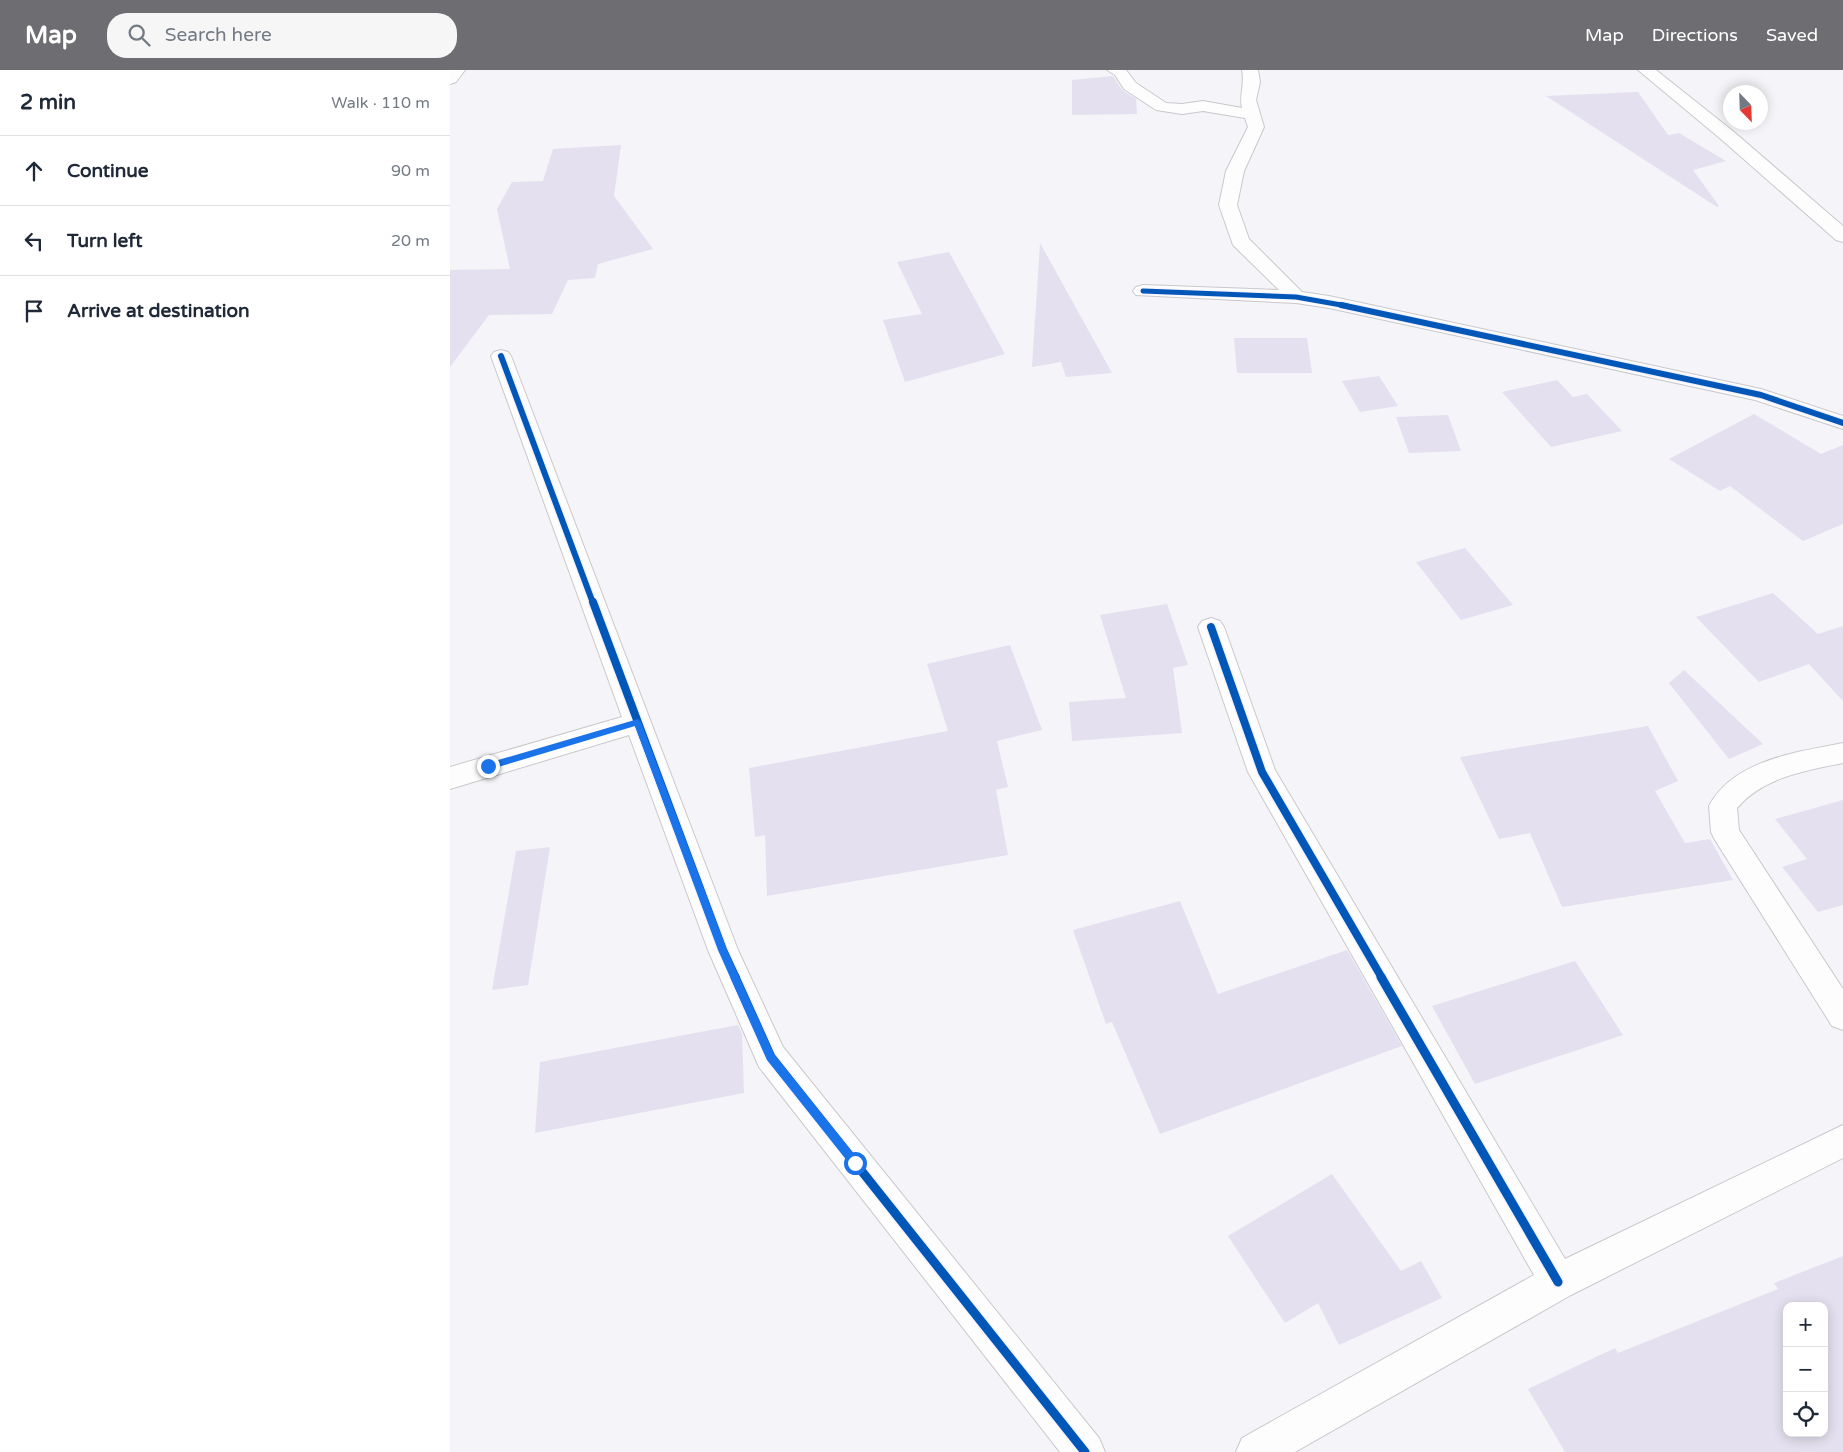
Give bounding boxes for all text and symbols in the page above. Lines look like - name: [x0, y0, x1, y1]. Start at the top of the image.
- search box: [107, 13, 457, 58]
- text: Map: [25, 21, 77, 50]
- icon: search: [125, 21, 153, 49]
- text: Search here: [165, 24, 272, 46]
- text: Map: [1585, 24, 1624, 46]
- text: Directions: [1652, 24, 1738, 46]
- text: Saved: [1766, 24, 1818, 46]
- north arrow: [1723, 85, 1768, 130]
- text: 2 min: [20, 90, 76, 115]
- text: Walk · 110 m: [331, 93, 430, 113]
- icon: ahead: [20, 157, 48, 185]
- text: Continue: [67, 160, 149, 182]
- text: 90 m: [391, 161, 430, 181]
- icon: left: [20, 227, 48, 255]
- text: Turn left: [67, 230, 143, 252]
- text: 20 m: [391, 231, 430, 251]
- icon: arrive: [20, 297, 48, 325]
- text: Arrive at destination: [67, 300, 250, 322]
- route end: [477, 755, 500, 778]
- route start: [844, 1152, 867, 1175]
- map controls: [1783, 1302, 1828, 1437]
- button: +: [1783, 1302, 1828, 1347]
- button: −: [1783, 1347, 1828, 1392]
- button: locate: [1783, 1392, 1828, 1437]

